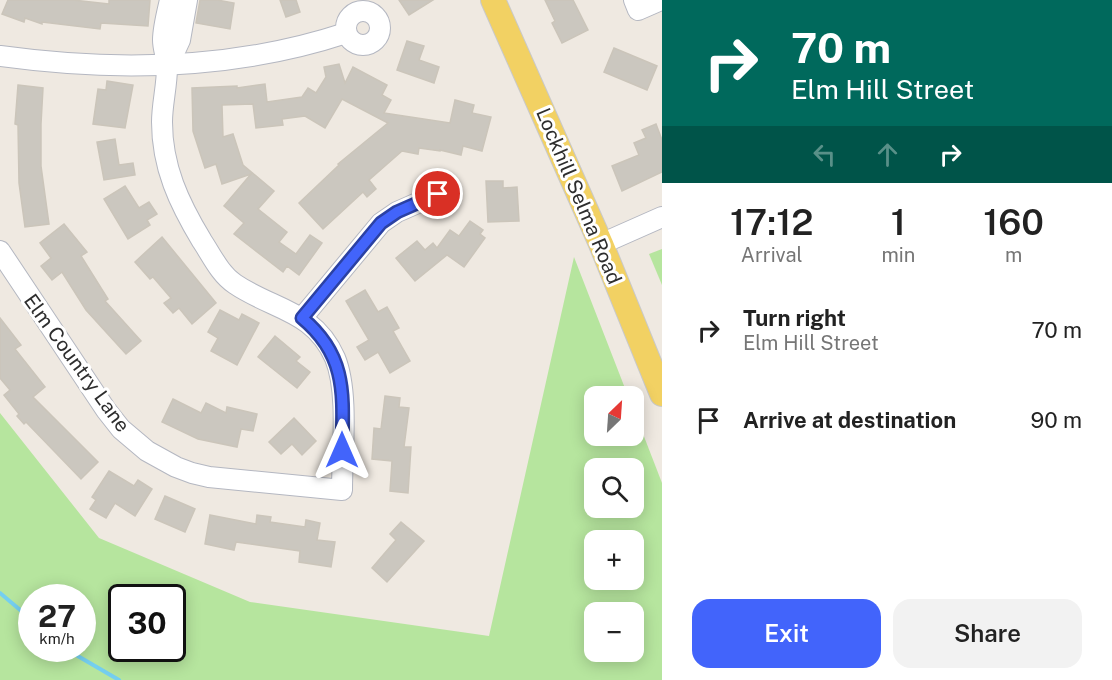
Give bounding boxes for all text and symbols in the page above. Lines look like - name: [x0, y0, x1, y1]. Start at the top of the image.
- text: 70 m: [791, 23, 891, 72]
- icon: right: [692, 24, 770, 102]
- text: Elm Hill Street: [791, 73, 974, 105]
- street label: Lockhill Selma Road: [531, 104, 627, 288]
- icon: left: [808, 138, 841, 171]
- icon: ahead: [871, 138, 904, 171]
- icon: right: [934, 138, 967, 171]
- pin: [412, 168, 463, 219]
- icon: arrive: [421, 177, 454, 210]
- text: 17:12: [730, 201, 813, 243]
- text: 1: [891, 201, 906, 243]
- text: 160: [983, 201, 1044, 243]
- text: Arrival: [741, 243, 803, 267]
- text: min: [881, 243, 915, 267]
- text: m: [1005, 243, 1022, 267]
- street label: Elm Country Lane: [19, 289, 135, 437]
- text: Turn right: [743, 305, 846, 331]
- icon: right: [692, 314, 725, 347]
- text: 70 m: [1031, 317, 1082, 343]
- text: Elm Hill Street: [743, 331, 879, 355]
- north arrow: [584, 386, 644, 446]
- map controls: [584, 386, 644, 662]
- icon: arrive: [692, 404, 725, 437]
- text: Arrive at destination: [743, 407, 956, 433]
- text: 90 m: [1031, 407, 1082, 433]
- position arrow: [310, 418, 374, 482]
- button: search: [584, 458, 644, 518]
- button: +: [584, 530, 644, 590]
- speed limit sign: 30: [108, 584, 186, 662]
- text: 27: [38, 598, 76, 634]
- button: Exit: [692, 599, 881, 668]
- button: Share: [893, 599, 1082, 668]
- button: −: [584, 602, 644, 662]
- text: km/h: [39, 630, 75, 647]

